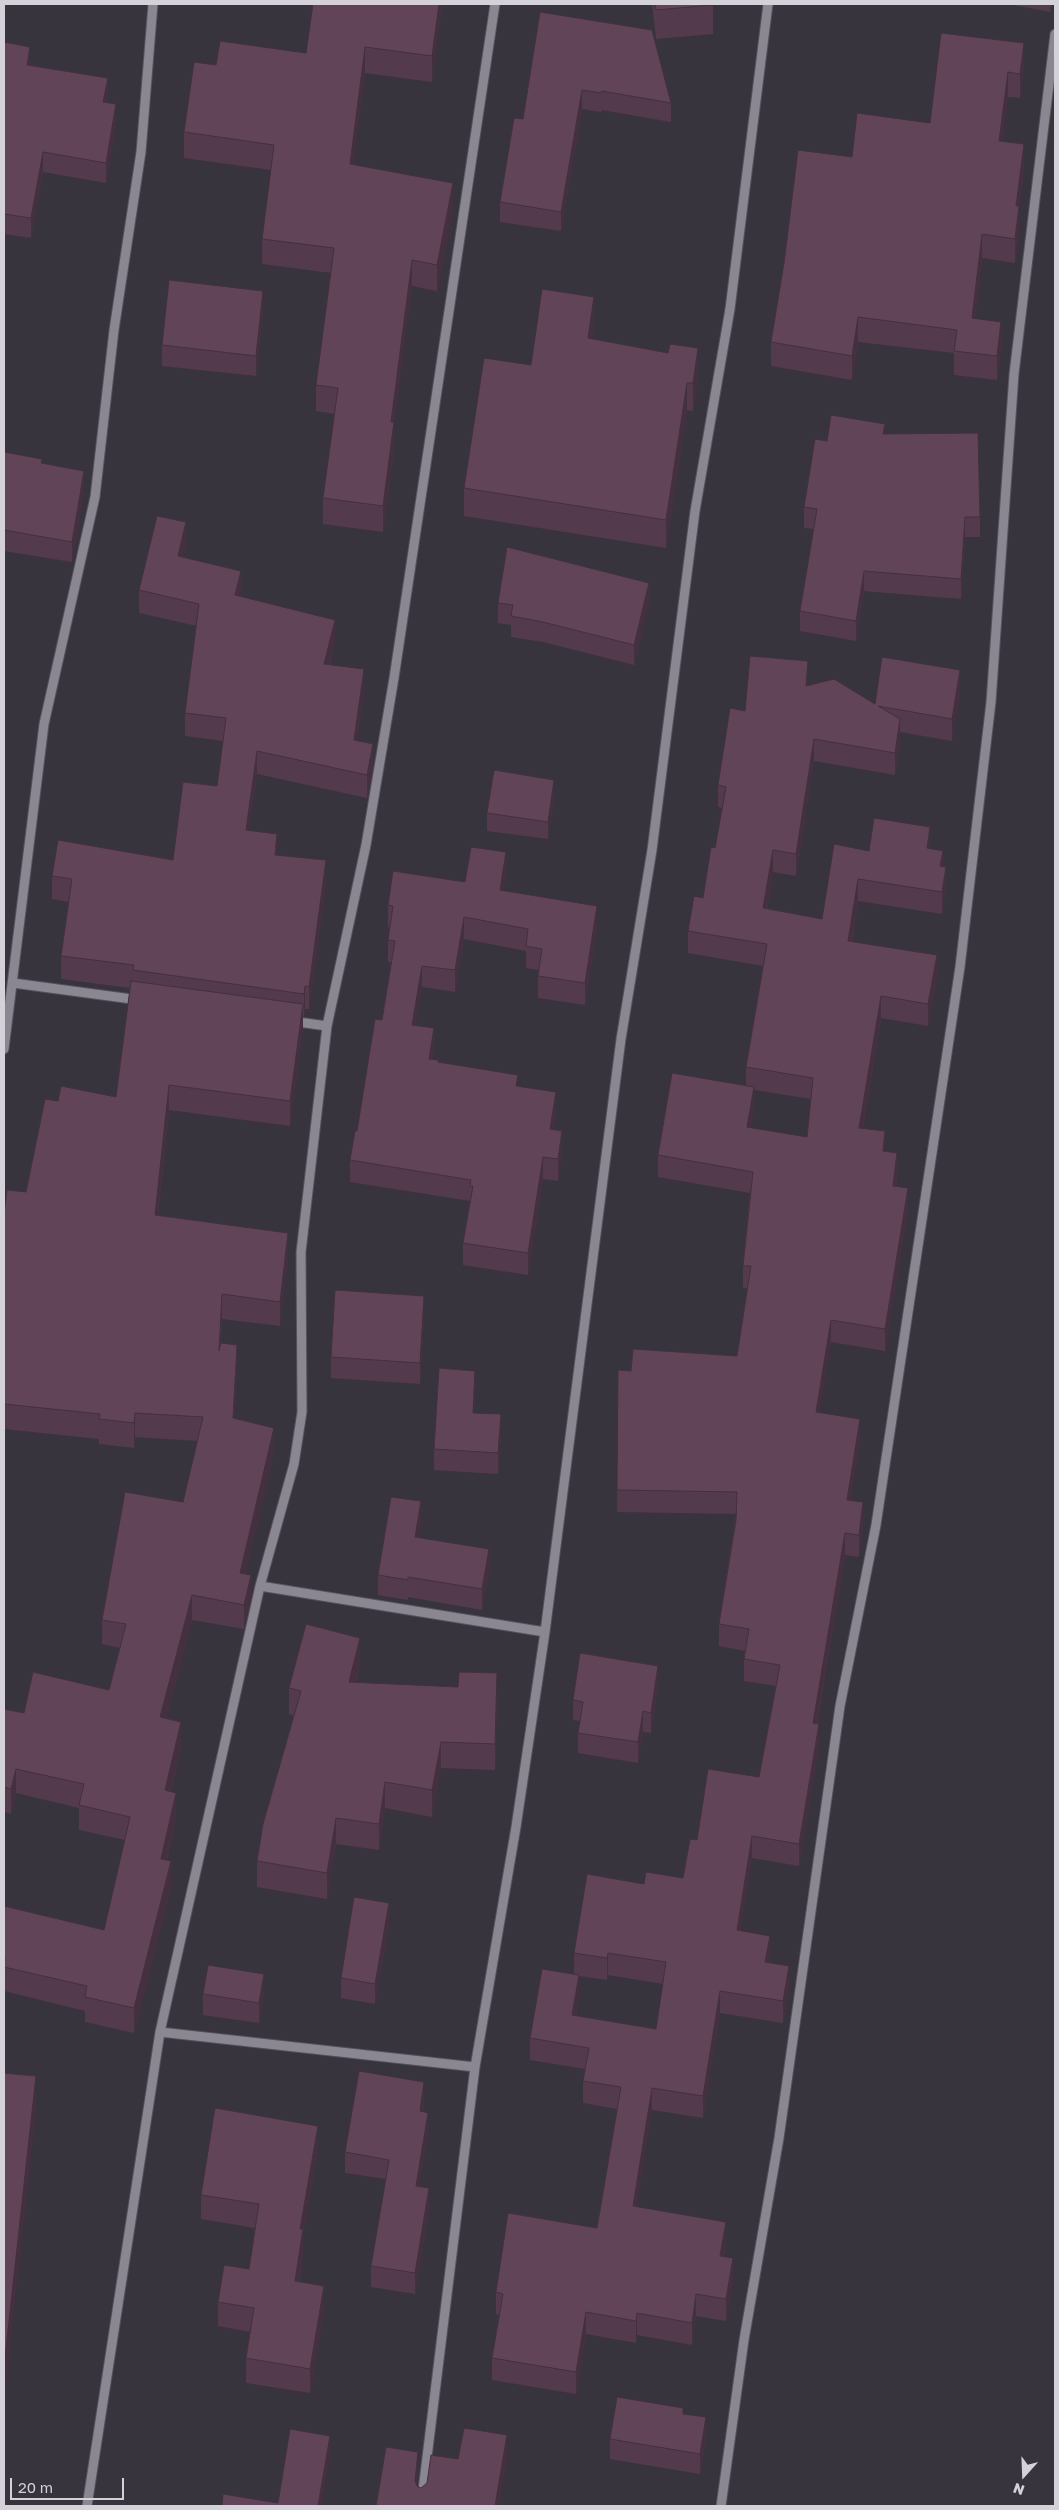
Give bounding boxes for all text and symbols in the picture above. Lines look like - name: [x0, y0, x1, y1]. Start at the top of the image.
- north arrow: [999, 2450, 1049, 2500]
- scale bar: [12, 2468, 126, 2500]
- text: 20 m: [18, 2478, 53, 2496]
- text: N: [1011, 2480, 1027, 2499]

